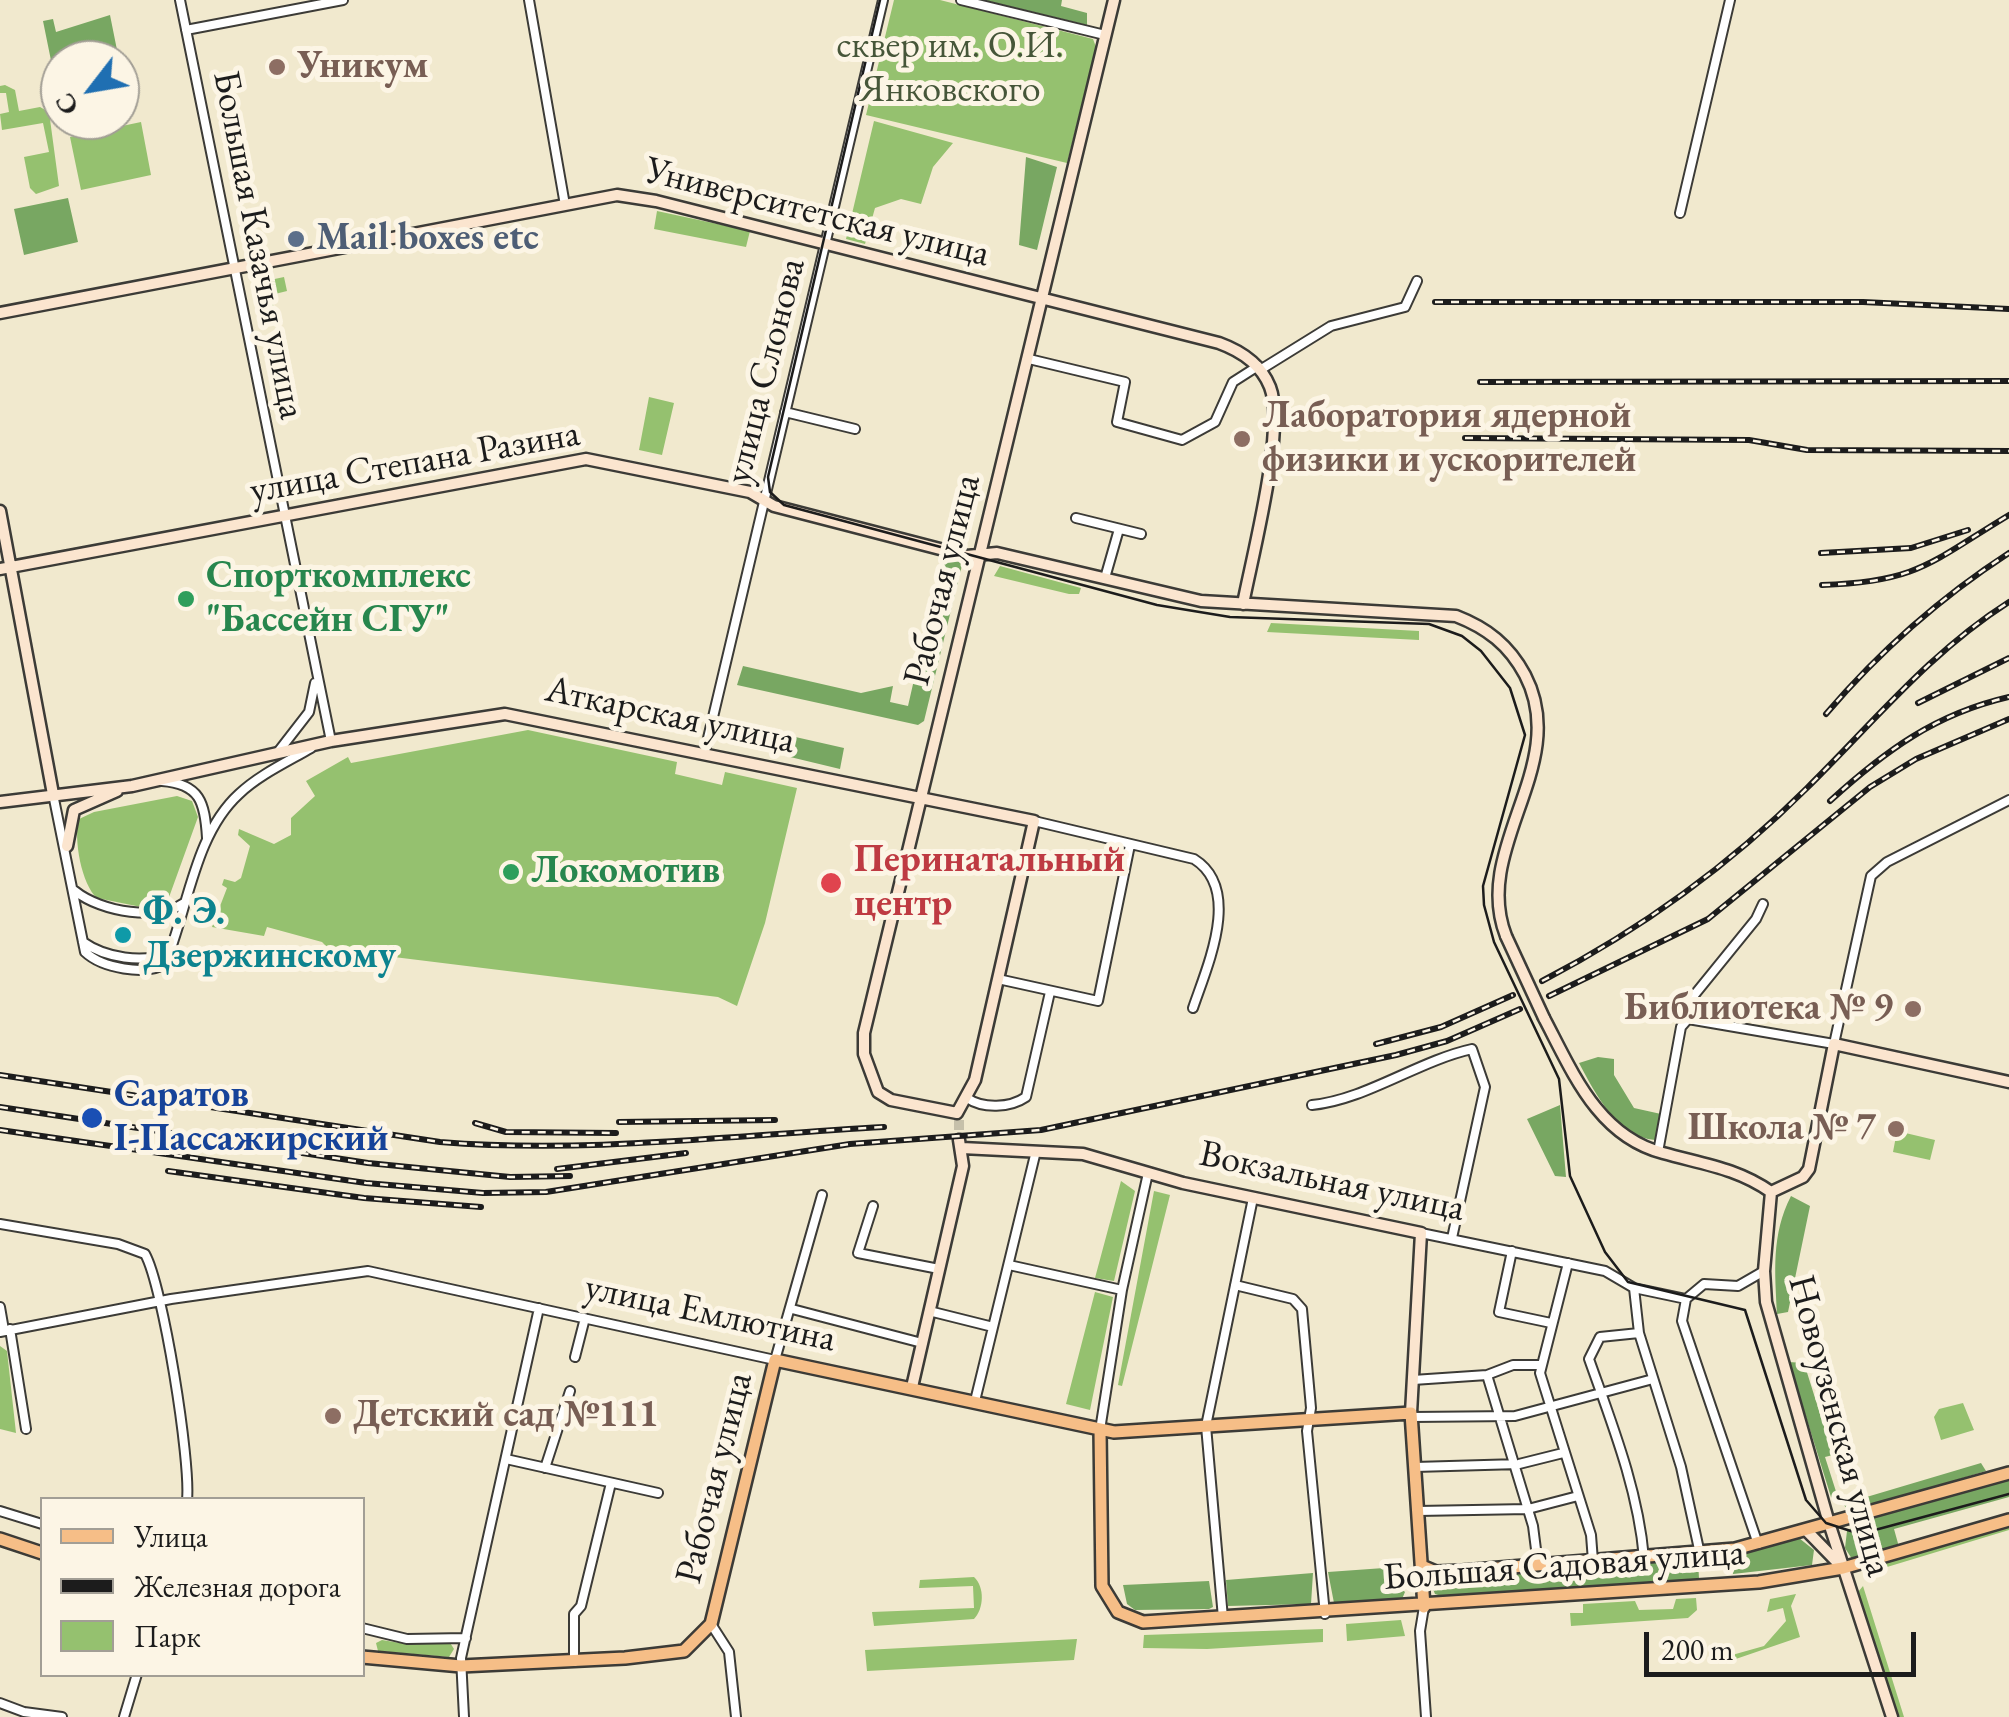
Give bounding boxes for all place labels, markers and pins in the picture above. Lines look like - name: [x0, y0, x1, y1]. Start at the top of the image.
- place label: Уникум: [297, 44, 428, 90]
- marker: Уникум: [266, 56, 288, 78]
- place label: Mail boxes etc: [316, 216, 539, 262]
- marker: Mail boxes etc: [285, 228, 307, 250]
- place label: Лаборатория ядерной физики и ускорителей: [1262, 394, 1636, 484]
- marker: Лаборатория ядерной физики и ускорителей: [1231, 428, 1253, 450]
- place label: Спорткомплекс "Бассейн СГУ": [206, 554, 471, 644]
- marker: Спорткомплекс "Бассейн СГУ": [175, 588, 197, 610]
- place label: Перинатальный центр: [854, 838, 1125, 928]
- place label: Локомотив: [531, 849, 720, 895]
- marker: Локомотив: [500, 861, 522, 883]
- marker: Перинатальный центр: [818, 870, 844, 896]
- place label: Ф. Э. Дзержинскому: [143, 890, 396, 979]
- marker: Ф. Э. Дзержинскому: [112, 924, 134, 946]
- place label: Библиотека № 9: [1624, 986, 1893, 1032]
- marker: Библиотека № 9: [1902, 998, 1924, 1020]
- place label: Саратов I-Пассажирский: [114, 1073, 388, 1162]
- marker: Саратов I-Пассажирский: [79, 1105, 105, 1131]
- place label: Школа № 7: [1688, 1106, 1876, 1152]
- marker: Школа № 7: [1885, 1118, 1907, 1140]
- place label: Детский сад №111: [353, 1393, 659, 1439]
- marker: Детский сад №111: [322, 1405, 344, 1427]

